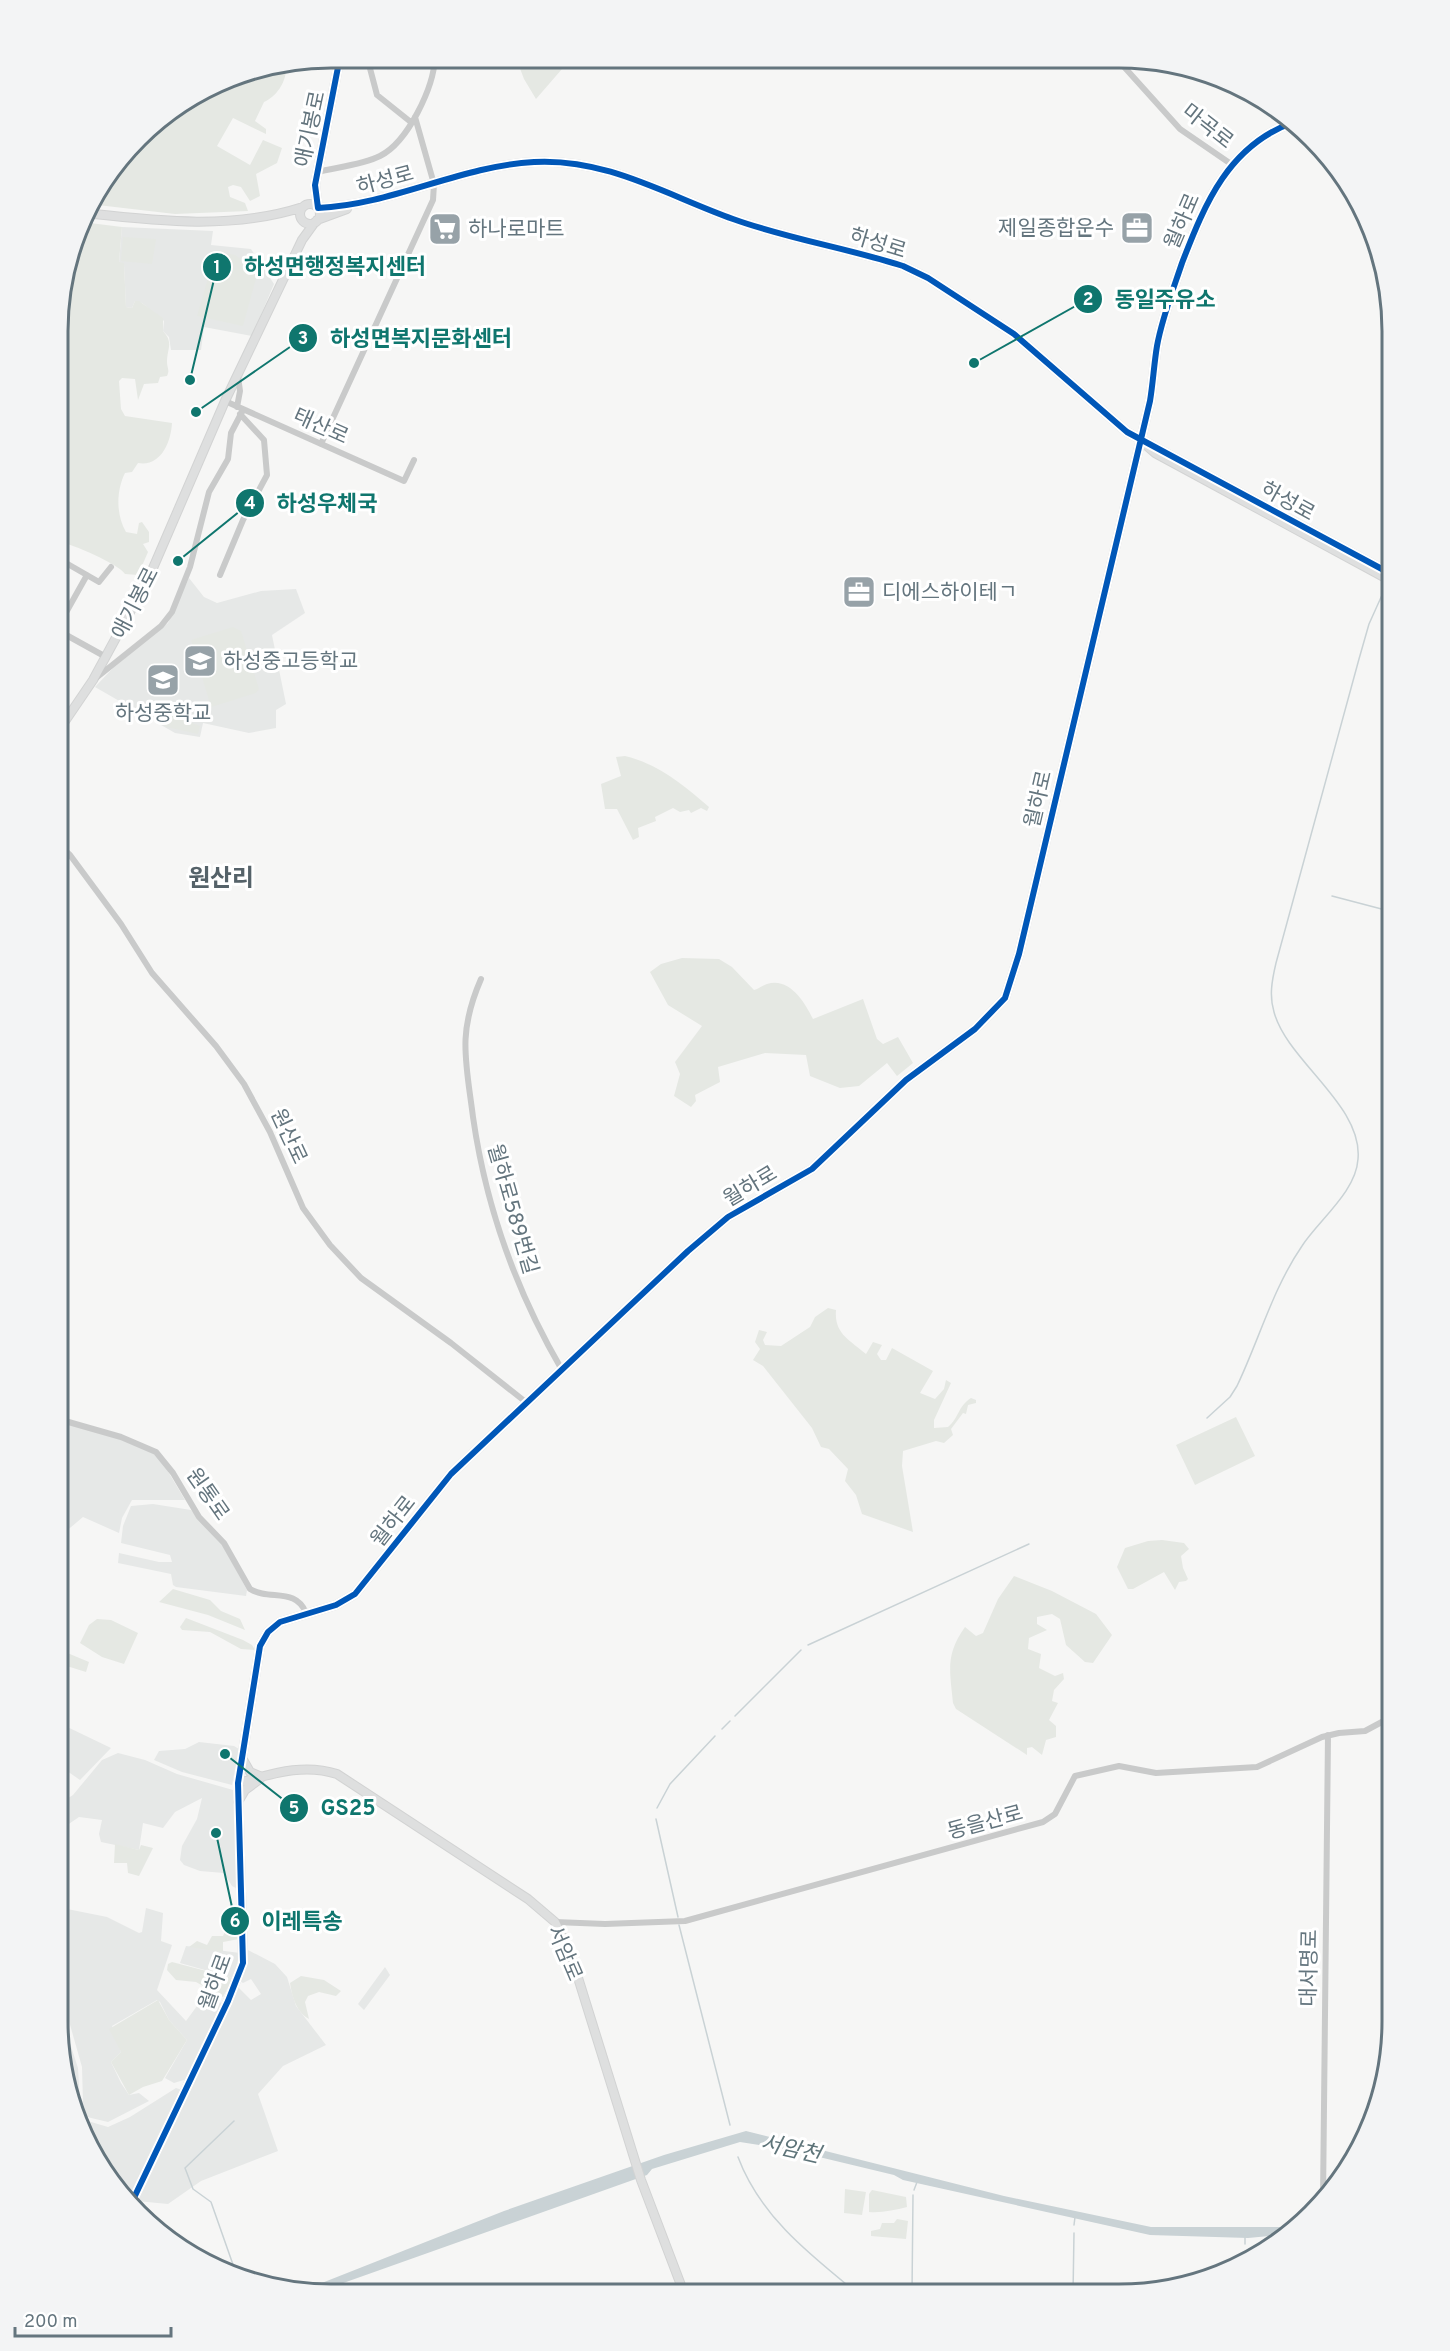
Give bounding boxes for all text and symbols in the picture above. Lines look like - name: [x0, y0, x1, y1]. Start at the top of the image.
- street label: 애기봉로: [290, 89, 333, 170]
- street label: 마곡로: [1176, 99, 1238, 156]
- street label: 하성로: [354, 161, 417, 202]
- street label: 월하로: [1160, 190, 1207, 254]
- office icon: 제일종합운수: [1119, 210, 1155, 246]
- supermarket icon: 하나로마트: [427, 211, 463, 247]
- place label: 제일종합운수: [998, 216, 1114, 243]
- place label: 하나로마트: [468, 217, 565, 244]
- street label: 하성로: [846, 223, 909, 266]
- callout: 하성면행정복지센터: [202, 247, 438, 287]
- text: 하성면행정복지센터: [244, 255, 426, 282]
- text: 1: [213, 257, 221, 280]
- callout: 동일주유소: [1073, 279, 1228, 319]
- text: 동일주유소: [1114, 288, 1216, 315]
- text: 2: [1082, 289, 1094, 312]
- callout: 하성면복지문화센터: [288, 318, 524, 358]
- text: 하성면복지문화센터: [330, 327, 512, 354]
- text: 3: [298, 328, 308, 351]
- street label: 태산로: [288, 403, 352, 451]
- street label: 하성로: [1255, 476, 1319, 528]
- callout: 하성우체국: [235, 483, 390, 523]
- text: 하성우체국: [276, 492, 378, 519]
- text: 4: [244, 493, 256, 516]
- street label: 애기봉로: [107, 563, 166, 644]
- office icon: 디에스하이테ㄱ: [841, 574, 877, 610]
- place label: 디에스하이테ㄱ: [882, 580, 1017, 607]
- school or university icon: 하성중고등학교: [182, 643, 218, 679]
- place label: 하성중고등학교: [223, 649, 358, 676]
- school or university icon: 하성중학교: [145, 662, 181, 698]
- place label: 하성중학교: [115, 701, 211, 728]
- street label: 월하로: [1020, 768, 1059, 831]
- district label: 원산리: [188, 865, 254, 895]
- street label: 원산로: [263, 1105, 312, 1169]
- street label: 월하로589번길: [480, 1141, 543, 1278]
- street label: 월하로: [719, 1161, 783, 1214]
- street label: 원통로: [179, 1463, 234, 1526]
- street label: 월하로: [366, 1491, 423, 1553]
- callout: GS25: [279, 1788, 388, 1828]
- text: GS25: [320, 1796, 376, 1823]
- text: 5: [289, 1798, 300, 1821]
- street label: 동을산로: [945, 1800, 1026, 1846]
- callout: 이레특송: [220, 1901, 355, 1941]
- text: 이레특송: [262, 1910, 342, 1937]
- text: 6: [229, 1911, 241, 1934]
- street label: 서암로: [540, 1922, 587, 1986]
- street label: 대서명로: [1296, 1929, 1325, 2007]
- street label: 월하로: [194, 1951, 239, 2014]
- water label: 서암천: [758, 2130, 826, 2171]
- scale bar: [15, 2300, 171, 2338]
- text: 200 m: [24, 2311, 77, 2334]

